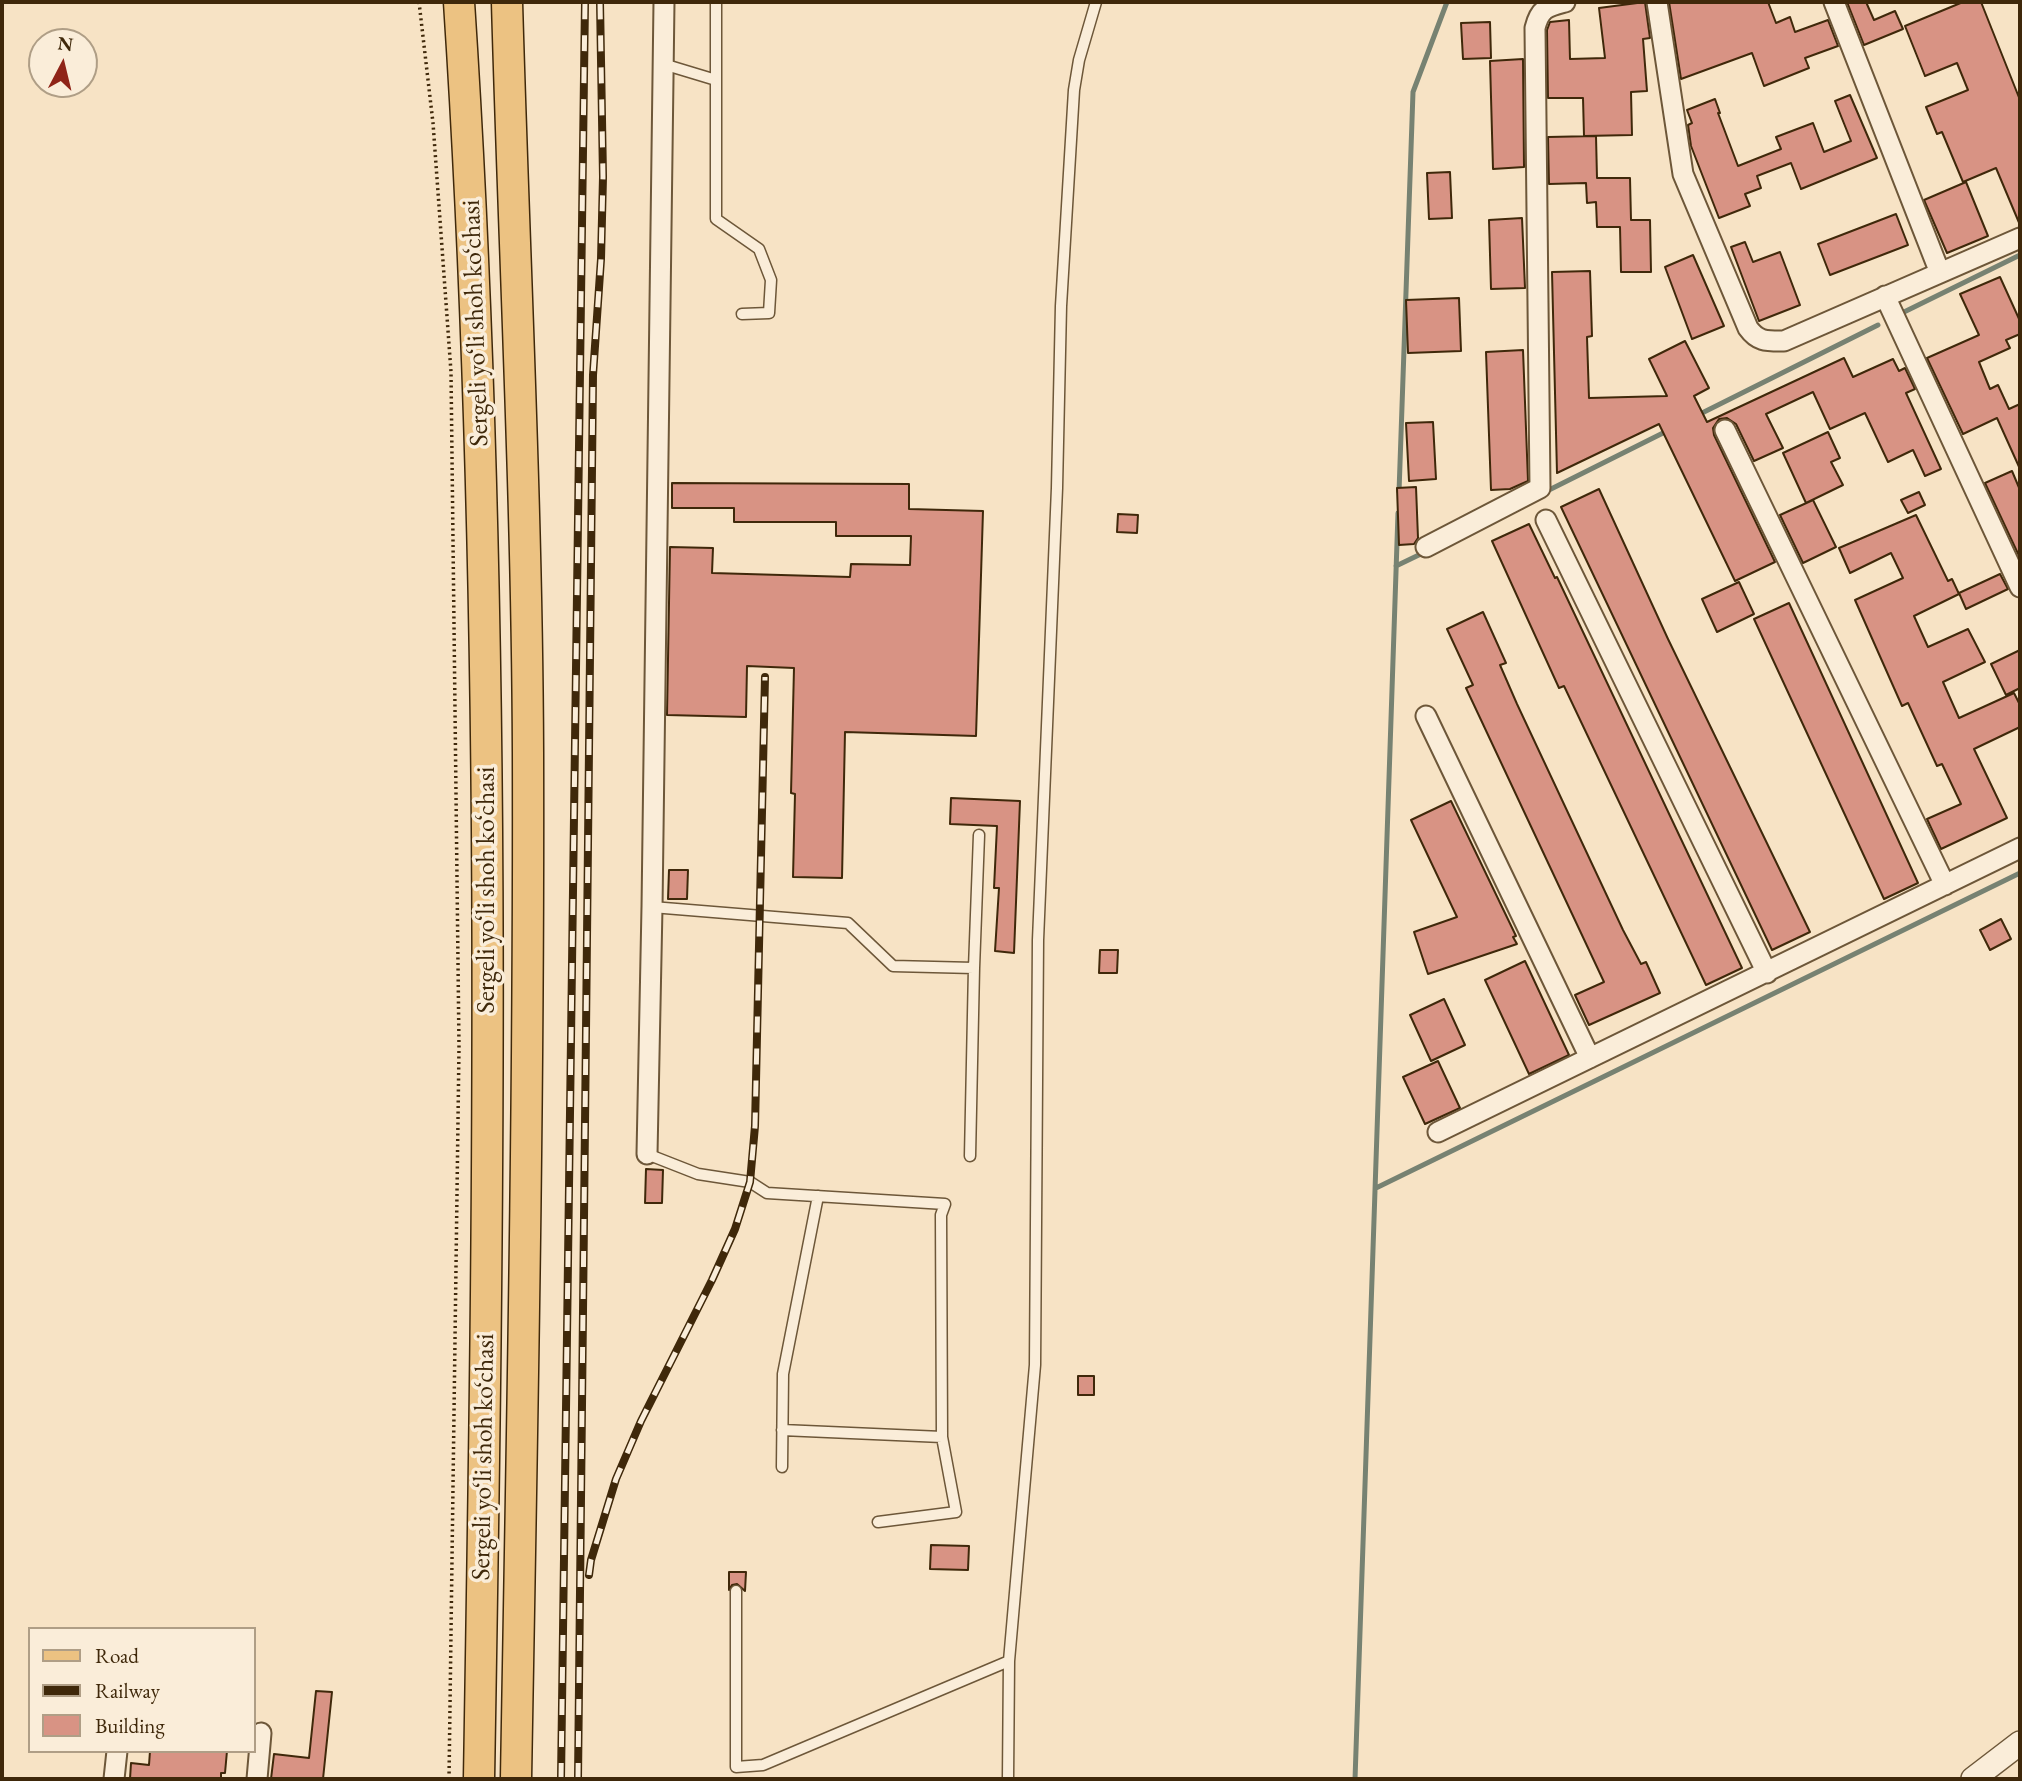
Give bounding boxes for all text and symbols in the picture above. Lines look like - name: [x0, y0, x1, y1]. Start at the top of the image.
- north arrow: [28, 28, 98, 98]
- text: N: [56, 30, 75, 57]
- street label: Sergeli yo‘li shoh ko‘chasi: [456, 199, 496, 447]
- street label: Sergeli yo‘li shoh ko‘chasi: [471, 767, 503, 1013]
- street label: Sergeli yo‘li shoh ko‘chasi: [466, 1333, 502, 1581]
- legend: [28, 1627, 256, 1753]
- text: Road: [95, 1642, 139, 1669]
- text: Railway: [95, 1677, 160, 1704]
- text: Building: [95, 1712, 165, 1739]

